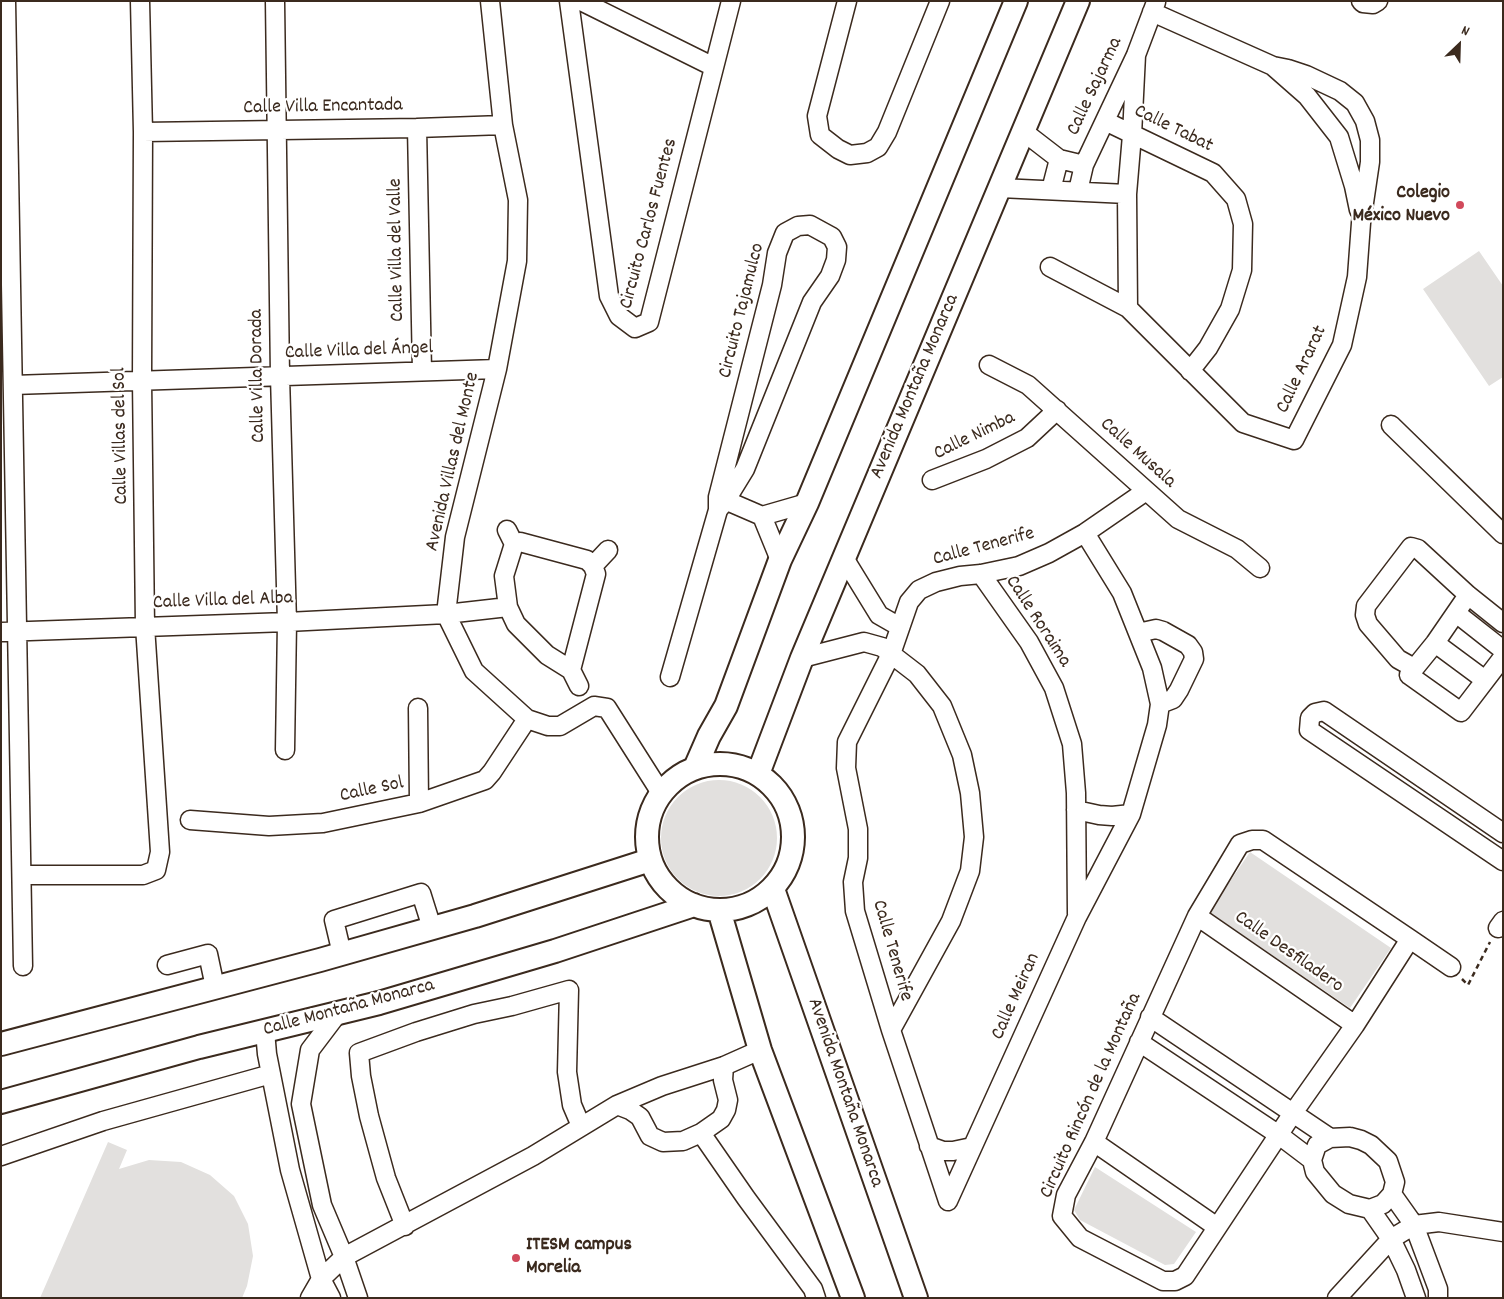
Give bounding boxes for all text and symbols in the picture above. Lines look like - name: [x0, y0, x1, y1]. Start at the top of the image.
- north arrow: [1434, 20, 1484, 70]
- text: N: [1458, 21, 1472, 42]
- street label: Calle Sajarma: [1063, 34, 1129, 140]
- street label: Calle Villa Encantada: [243, 95, 403, 121]
- street label: Calle Tabat: [1130, 101, 1216, 159]
- street label: Circuito Carlos Fuentes: [616, 136, 684, 312]
- street label: Calle Villa del Valle: [385, 178, 411, 322]
- place label: Colegio México Nuevo: [1353, 182, 1450, 229]
- marker: Colegio México Nuevo: [1454, 199, 1466, 211]
- street label: Circuito Tajamulco: [715, 241, 771, 381]
- street label: Avenida Montaña Monarca: [866, 291, 966, 483]
- street label: Calle Villa Dorada: [246, 309, 272, 443]
- street label: Calle Ararat: [1272, 322, 1334, 418]
- street label: Calle Villa del Ángel: [284, 337, 434, 367]
- street label: Calle Villas del Sol: [109, 367, 135, 505]
- street label: Avenida Villas del Monte: [422, 370, 486, 554]
- street label: Calle Nimba: [930, 407, 1020, 467]
- street label: Calle Musala: [1094, 413, 1180, 495]
- street label: Calle Tenerife: [931, 523, 1037, 573]
- street label: Calle Roraima: [999, 572, 1075, 672]
- street label: Calle Villa del Alba: [153, 588, 293, 616]
- street label: Calle Sol: [338, 773, 406, 809]
- street label: Calle Tenerife: [865, 898, 917, 1004]
- street label: Calle Desfiladero: [1229, 907, 1347, 999]
- street label: Calle Meiran: [987, 950, 1047, 1044]
- street label: Calle Montaña Monarca: [261, 975, 437, 1043]
- street label: Circuito Rincón de la Montaña: [1036, 990, 1148, 1202]
- street label: Avenida Montaña Monarca: [800, 995, 888, 1191]
- place label: ITESM campus Morelia: [526, 1234, 632, 1281]
- marker: ITESM campus Morelia: [510, 1252, 522, 1264]

